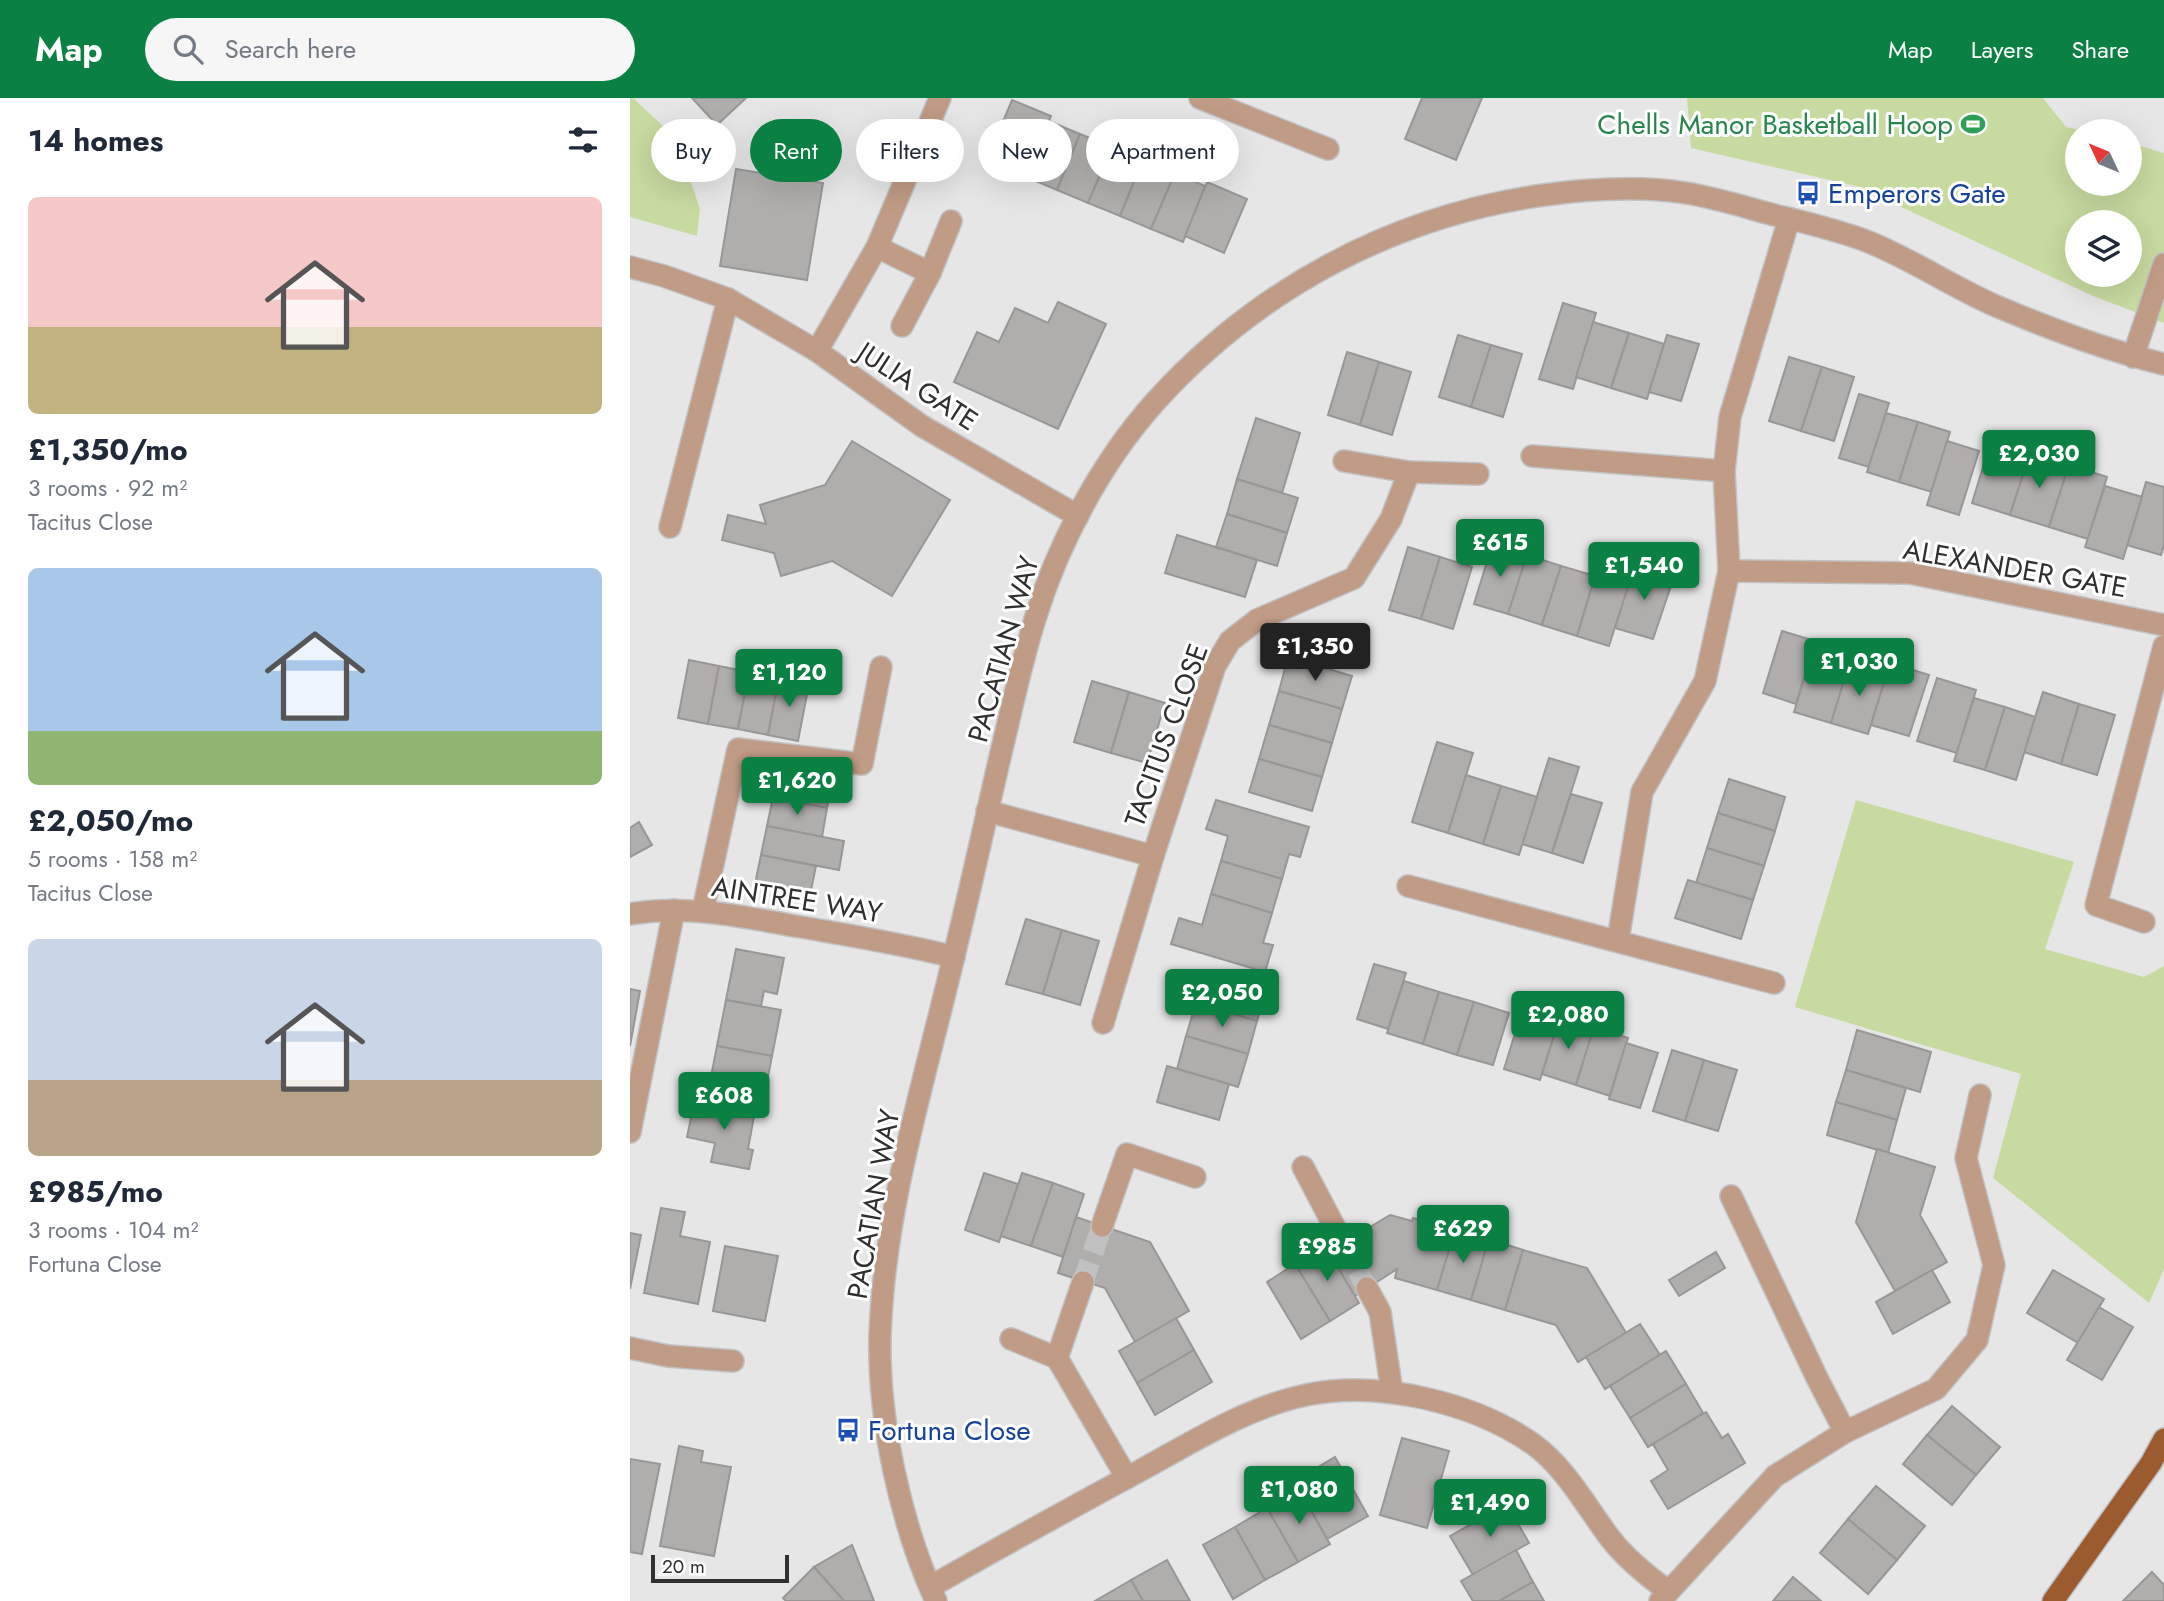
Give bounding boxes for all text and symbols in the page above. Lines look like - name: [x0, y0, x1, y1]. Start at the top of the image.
- search box: [145, 18, 635, 81]
- text: Map: [35, 26, 103, 73]
- icon: search: [169, 30, 207, 68]
- text: Search here: [225, 30, 356, 68]
- text: Map: [1888, 32, 1933, 67]
- text: Layers: [1971, 32, 2033, 67]
- text: Share: [2071, 32, 2129, 67]
- place label: Chells Manor Basketball Hoop: [1597, 104, 1953, 145]
- sports icon: Chells Manor Basketball Hoop: [1959, 110, 1987, 138]
- text: 14 homes: [28, 119, 163, 162]
- chip: Buy: [651, 119, 736, 182]
- chip: Rent: [750, 119, 842, 182]
- chip: Filters: [856, 119, 964, 182]
- chip: New: [978, 119, 1072, 182]
- chip: Apartment: [1086, 119, 1239, 182]
- north arrow: [2065, 119, 2142, 196]
- map controls: [2065, 119, 2142, 287]
- icon: filters: [564, 121, 602, 159]
- place label: Emperors Gate: [1828, 173, 2006, 214]
- bus stop icon: Emperors Gate: [1794, 179, 1822, 207]
- button: layers: [2065, 210, 2142, 287]
- icon: home: [252, 242, 378, 368]
- street label: JULIA GATE: [846, 330, 986, 441]
- text: £1,350/mo: [28, 428, 188, 471]
- pin: £2,030: [1982, 430, 2096, 490]
- text: £2,030: [1998, 436, 2080, 470]
- text: 3 rooms · 92 m²: [28, 471, 187, 505]
- text: Tacitus Close: [28, 505, 153, 539]
- pin: £615: [1459, 519, 1541, 579]
- text: £615: [1472, 525, 1528, 559]
- street label: ALEXANDER GATE: [1900, 529, 2130, 608]
- pin: £1,540: [1587, 542, 1701, 602]
- text: £1,540: [1604, 548, 1684, 582]
- street label: PACATIAN WAY: [957, 551, 1050, 747]
- icon: home: [252, 613, 378, 739]
- pin: £1,350: [1258, 624, 1372, 683]
- text: £1,350: [1276, 629, 1354, 663]
- street label: TACITUS CLOSE: [1114, 638, 1219, 832]
- pin: £1,030: [1802, 638, 1916, 698]
- text: £1,030: [1820, 644, 1898, 678]
- pin: £1,120: [732, 650, 846, 709]
- text: £1,120: [751, 655, 827, 689]
- pin: £1,620: [740, 758, 854, 817]
- text: £1,620: [758, 763, 836, 797]
- text: £2,050/mo: [28, 799, 193, 842]
- text: 5 rooms · 158 m²: [28, 842, 197, 876]
- street label: AINTREE WAY: [709, 866, 885, 933]
- text: Tacitus Close: [28, 876, 153, 910]
- pin: £2,050: [1165, 970, 1279, 1029]
- text: £2,050: [1181, 975, 1263, 1009]
- icon: home: [252, 984, 378, 1110]
- pin: £2,080: [1511, 992, 1625, 1051]
- text: £2,080: [1527, 997, 1609, 1031]
- pin: £608: [683, 1072, 765, 1132]
- text: £608: [694, 1078, 754, 1112]
- street label: PACATIAN WAY: [837, 1106, 910, 1302]
- text: £985/mo: [28, 1170, 163, 1213]
- pin: £629: [1422, 1206, 1504, 1265]
- text: £629: [1433, 1211, 1493, 1245]
- text: 3 rooms · 104 m²: [28, 1213, 198, 1247]
- pin: £985: [1286, 1224, 1368, 1283]
- text: £985: [1298, 1229, 1356, 1263]
- text: Fortuna Close: [28, 1247, 162, 1281]
- place label: Fortuna Close: [868, 1410, 1031, 1451]
- bus stop icon: Fortuna Close: [834, 1416, 862, 1444]
- pin: £1,080: [1242, 1466, 1356, 1526]
- text: £1,080: [1260, 1472, 1338, 1506]
- pin: £1,490: [1433, 1480, 1547, 1539]
- text: £1,490: [1450, 1485, 1530, 1519]
- scale bar: [651, 1552, 789, 1584]
- text: 20 m: [662, 1553, 705, 1580]

